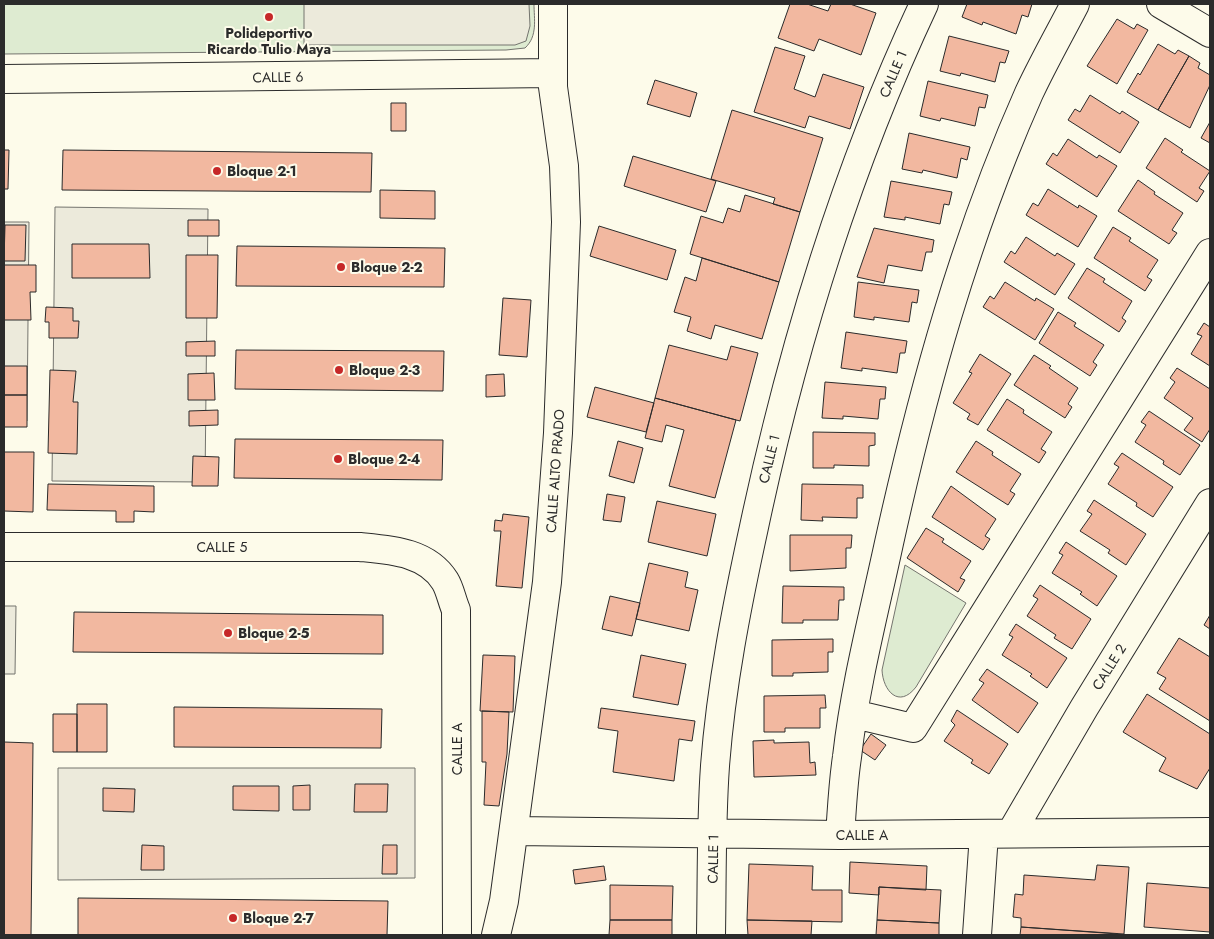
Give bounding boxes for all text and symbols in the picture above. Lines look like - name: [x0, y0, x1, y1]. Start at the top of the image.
- marker: Polideportivo Ricardo Tulio Maya: [263, 11, 275, 23]
- place label: Polideportivo Ricardo Tulio Maya: [207, 23, 331, 59]
- street label: CALLE 1: [874, 47, 912, 101]
- street label: CALLE 6: [252, 67, 304, 87]
- place label: Bloque 2-1: [227, 161, 297, 181]
- marker: Bloque 2-1: [211, 165, 223, 177]
- place label: Bloque 2-2: [351, 257, 423, 277]
- marker: Bloque 2-2: [335, 261, 347, 273]
- place label: Bloque 2-3: [349, 360, 421, 380]
- marker: Bloque 2-3: [333, 364, 345, 376]
- street label: CALLE ALTO PRADO: [541, 408, 569, 534]
- street label: CALLE 1: [753, 433, 785, 485]
- place label: Bloque 2-4: [348, 449, 421, 469]
- marker: Bloque 2-4: [332, 453, 344, 465]
- street label: CALLE 5: [196, 537, 248, 557]
- place label: Bloque 2-5: [238, 623, 310, 643]
- marker: Bloque 2-5: [222, 627, 234, 639]
- street label: CALLE 2: [1087, 640, 1131, 694]
- street label: CALLE A: [447, 722, 467, 775]
- street label: CALLE A: [836, 825, 889, 845]
- street label: CALLE 1: [703, 834, 723, 884]
- place label: Bloque 2-7: [243, 908, 315, 928]
- marker: Bloque 2-7: [227, 912, 239, 924]

